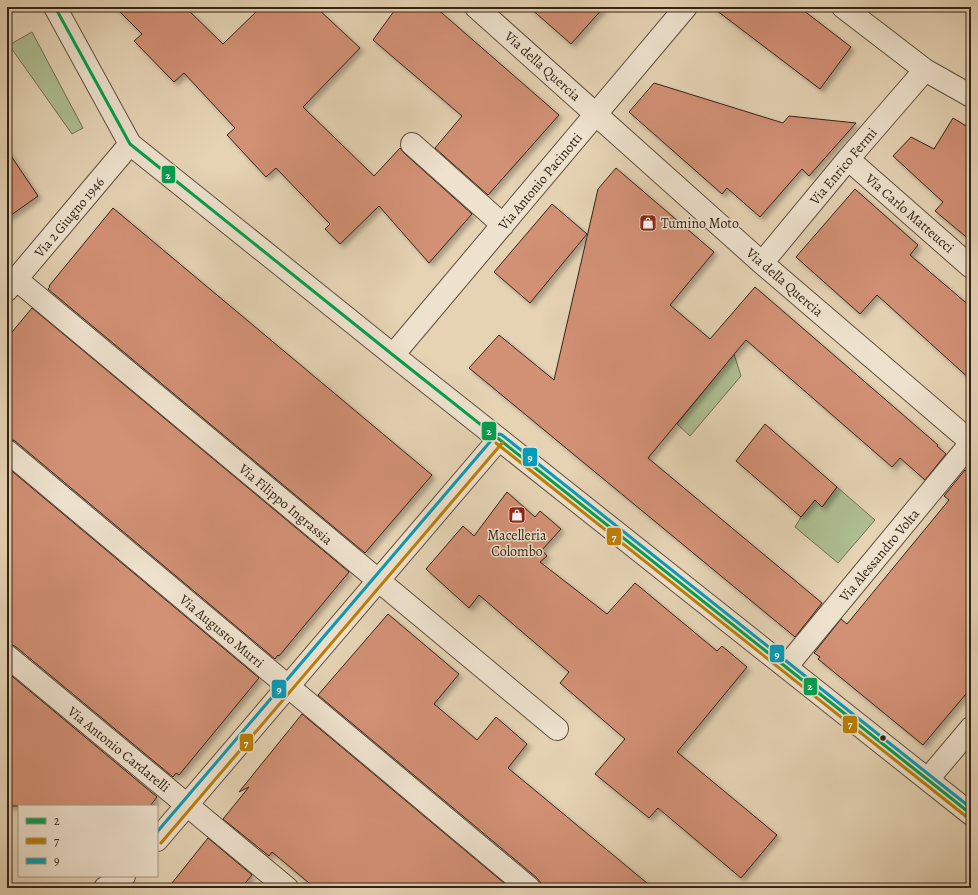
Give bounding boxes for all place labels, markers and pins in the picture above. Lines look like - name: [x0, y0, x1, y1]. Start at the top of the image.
- shop icon: Tumino Moto: [638, 213, 658, 233]
- place label: Tumino Moto: [661, 214, 739, 233]
- shop icon: Macelleria Colombo: [507, 505, 527, 525]
- place label: Macelleria Colombo: [487, 526, 547, 561]
- unlabelled marker: [878, 733, 888, 743]

